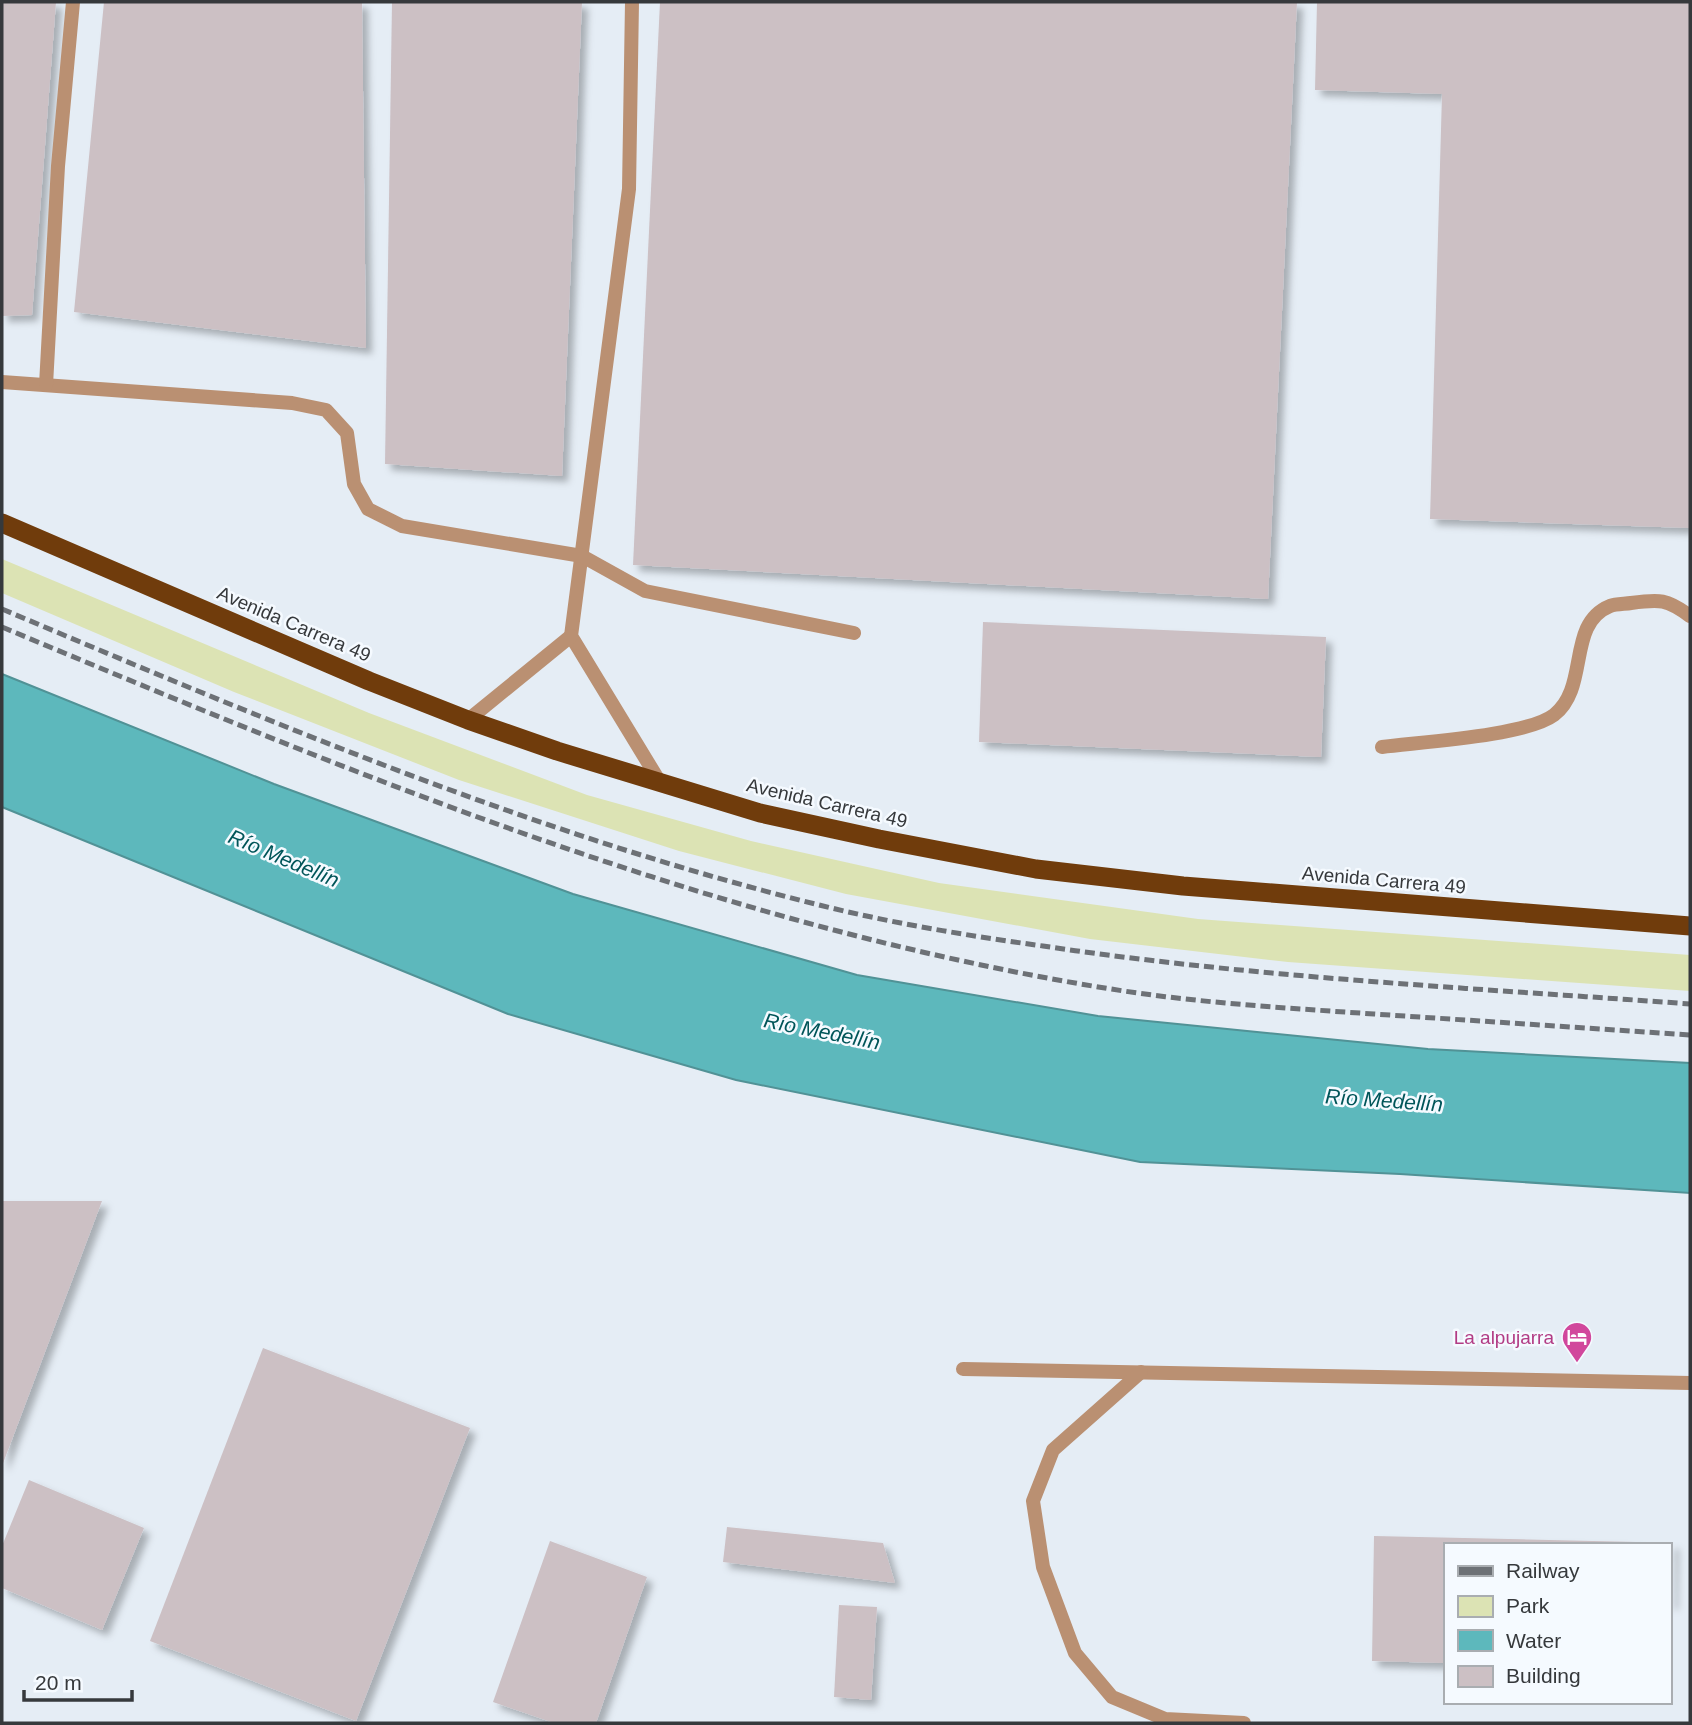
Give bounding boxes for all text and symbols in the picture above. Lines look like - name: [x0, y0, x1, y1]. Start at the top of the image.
- street label: Avenida Carrera 49: [214, 582, 374, 666]
- street label: Avenida Carrera 49: [745, 774, 909, 832]
- water label: Río Medellín: [225, 824, 343, 892]
- street label: Avenida Carrera 49: [1301, 862, 1467, 898]
- water label: Río Medellín: [762, 1008, 882, 1054]
- water label: Río Medellín: [1324, 1084, 1444, 1116]
- hotel icon: La alpujarra: [1560, 1320, 1594, 1364]
- place label: La alpujarra: [1454, 1327, 1554, 1348]
- legend: [1444, 1543, 1671, 1704]
- text: Railway: [1506, 1559, 1580, 1582]
- text: Park: [1506, 1594, 1550, 1617]
- text: Water: [1506, 1629, 1561, 1652]
- scale bar: [24, 1658, 133, 1702]
- text: Building: [1506, 1664, 1581, 1687]
- text: 20 m: [35, 1671, 82, 1694]

